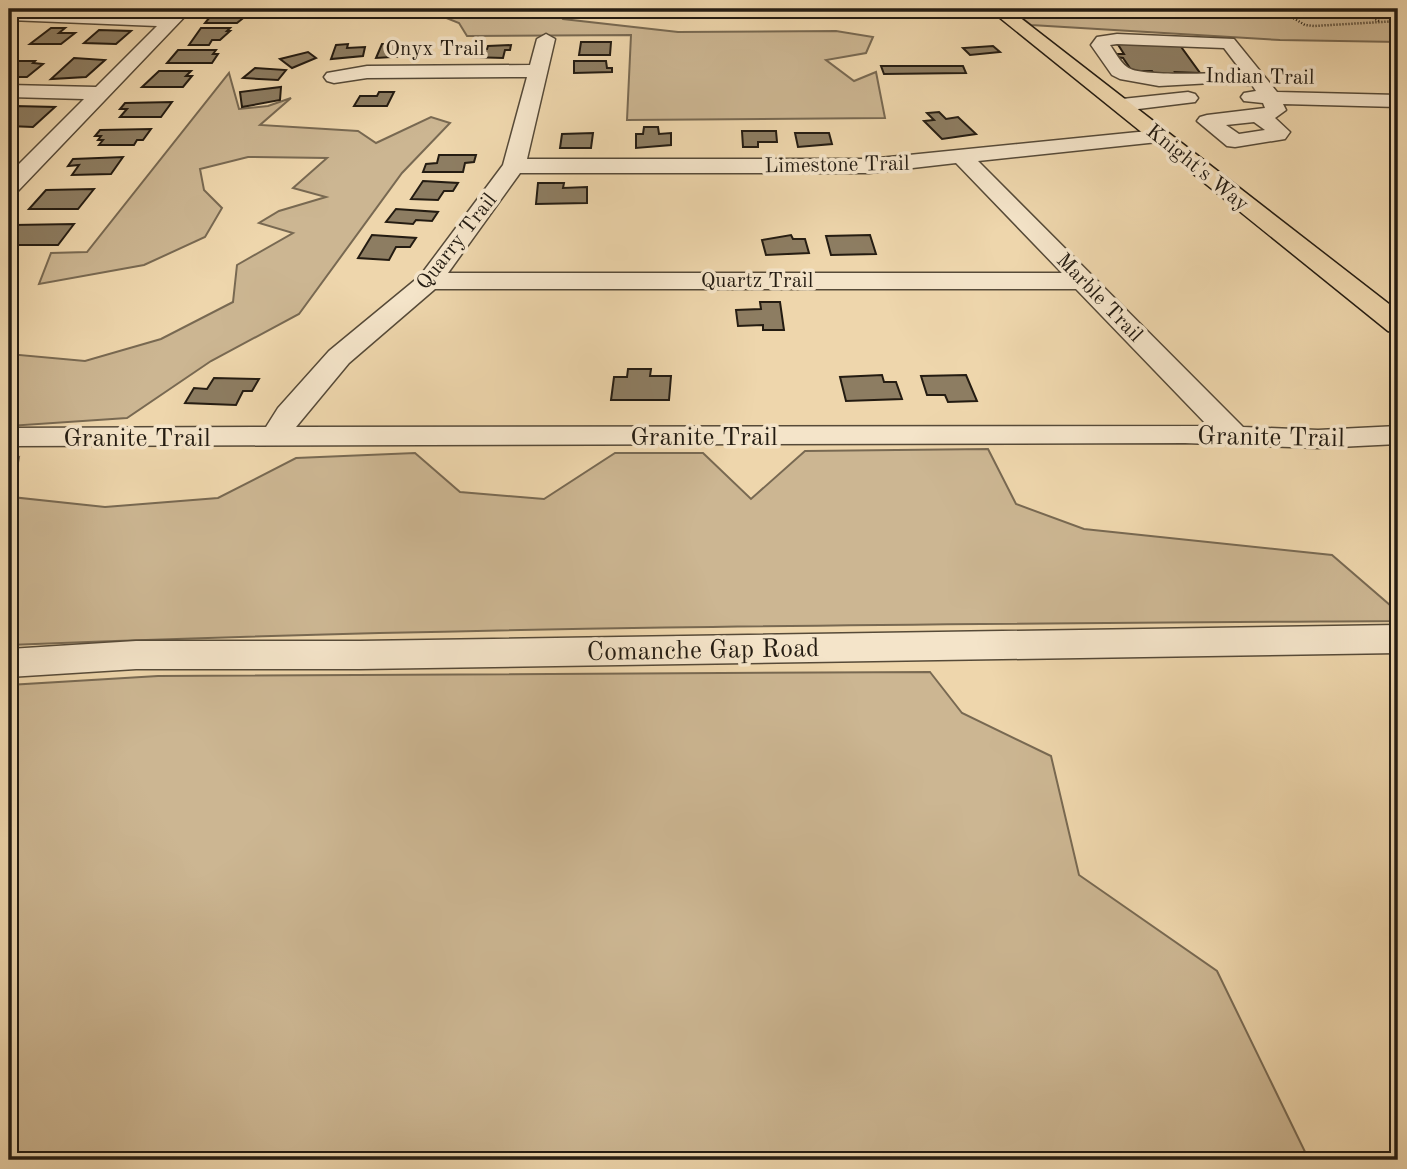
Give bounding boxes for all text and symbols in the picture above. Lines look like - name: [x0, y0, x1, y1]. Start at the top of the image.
- street label: Onyx Trail: [385, 39, 485, 60]
- street label: Indian Trail: [1205, 66, 1315, 89]
- street label: Knight's Way: [1142, 121, 1252, 216]
- street label: Limestone Trail: [764, 154, 910, 177]
- street label: Quarry Trail: [413, 190, 501, 294]
- street label: Marble Trail: [1052, 250, 1146, 347]
- street label: Quartz Trail: [701, 271, 814, 292]
- street label: Granite Trail: [1197, 424, 1345, 452]
- street label: Granite Trail: [630, 425, 778, 451]
- street label: Granite Trail: [63, 426, 211, 452]
- street label: Comanche Gap Road: [586, 636, 820, 666]

